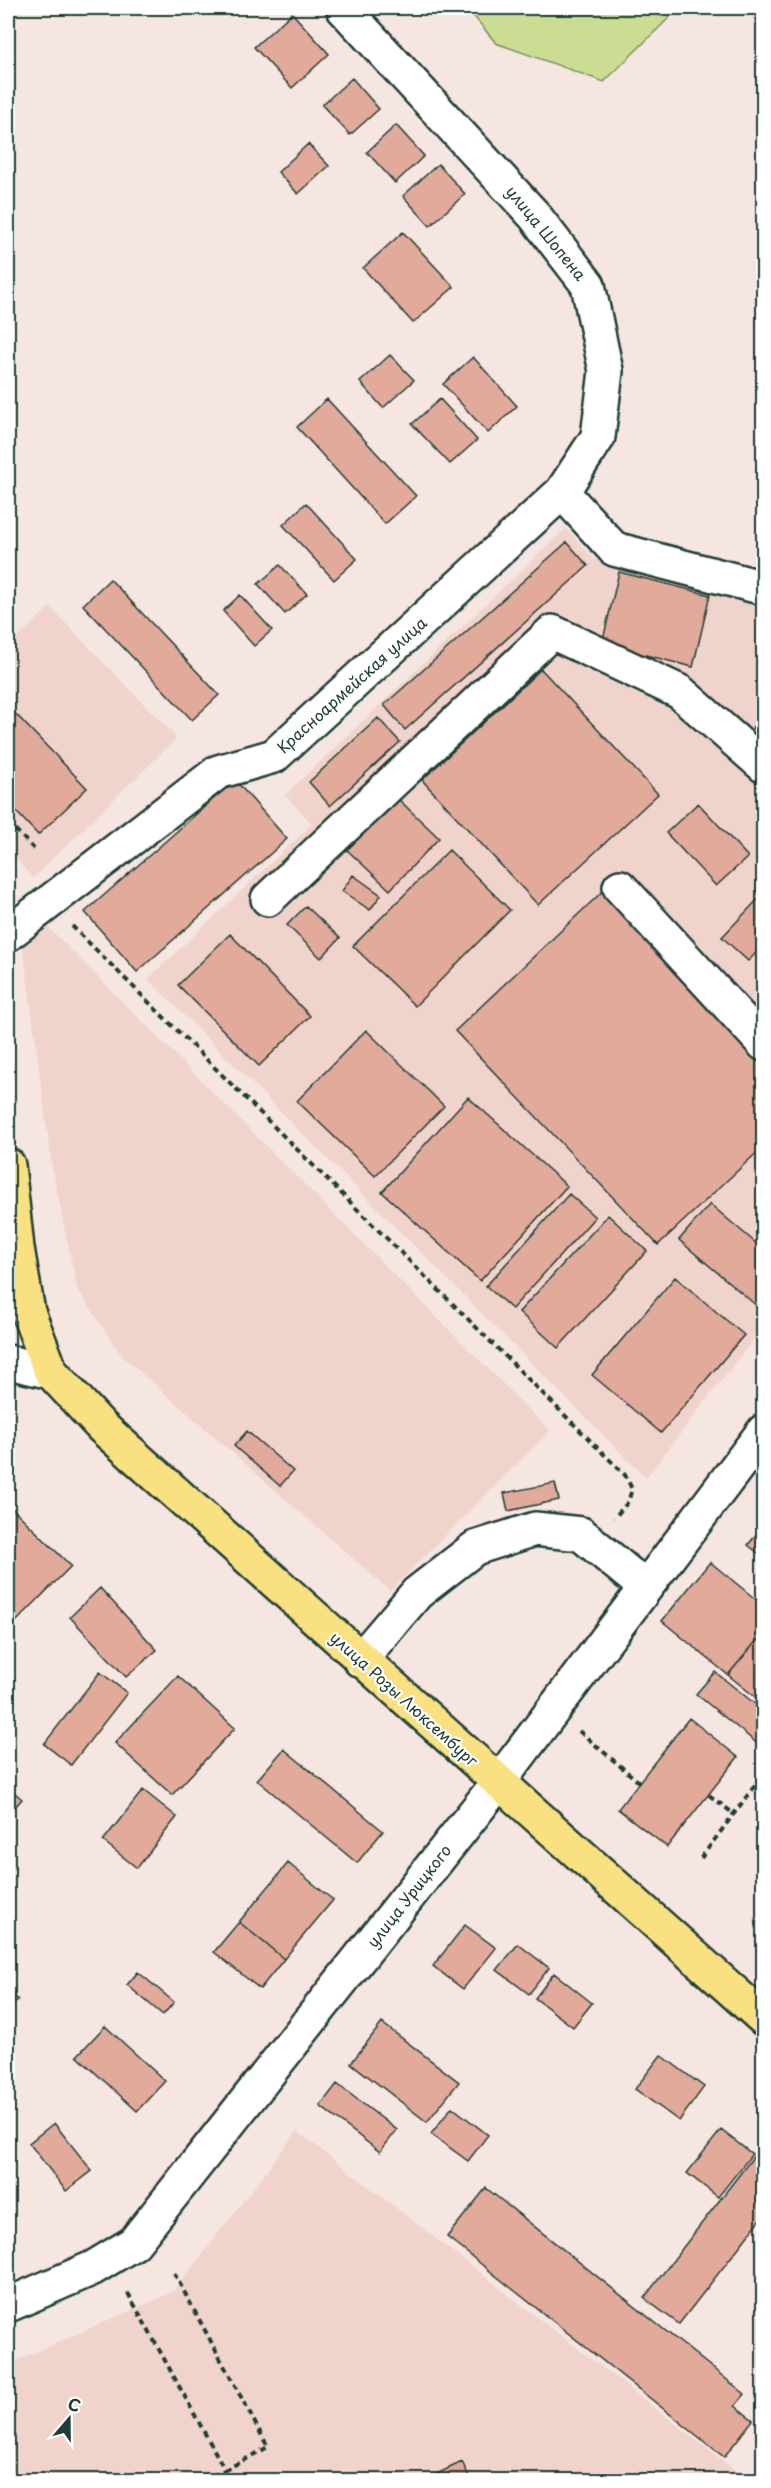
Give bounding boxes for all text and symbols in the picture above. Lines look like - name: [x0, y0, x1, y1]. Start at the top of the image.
- street label: улица Шопена: [501, 180, 593, 285]
- street label: Красноармейская улица: [271, 610, 432, 758]
- street label: улица Розы Люксембург: [325, 1625, 485, 1772]
- street label: улица Урицкого: [360, 1839, 456, 1952]
- north arrow: [39, 2389, 99, 2449]
- text: С: [65, 2391, 84, 2417]

